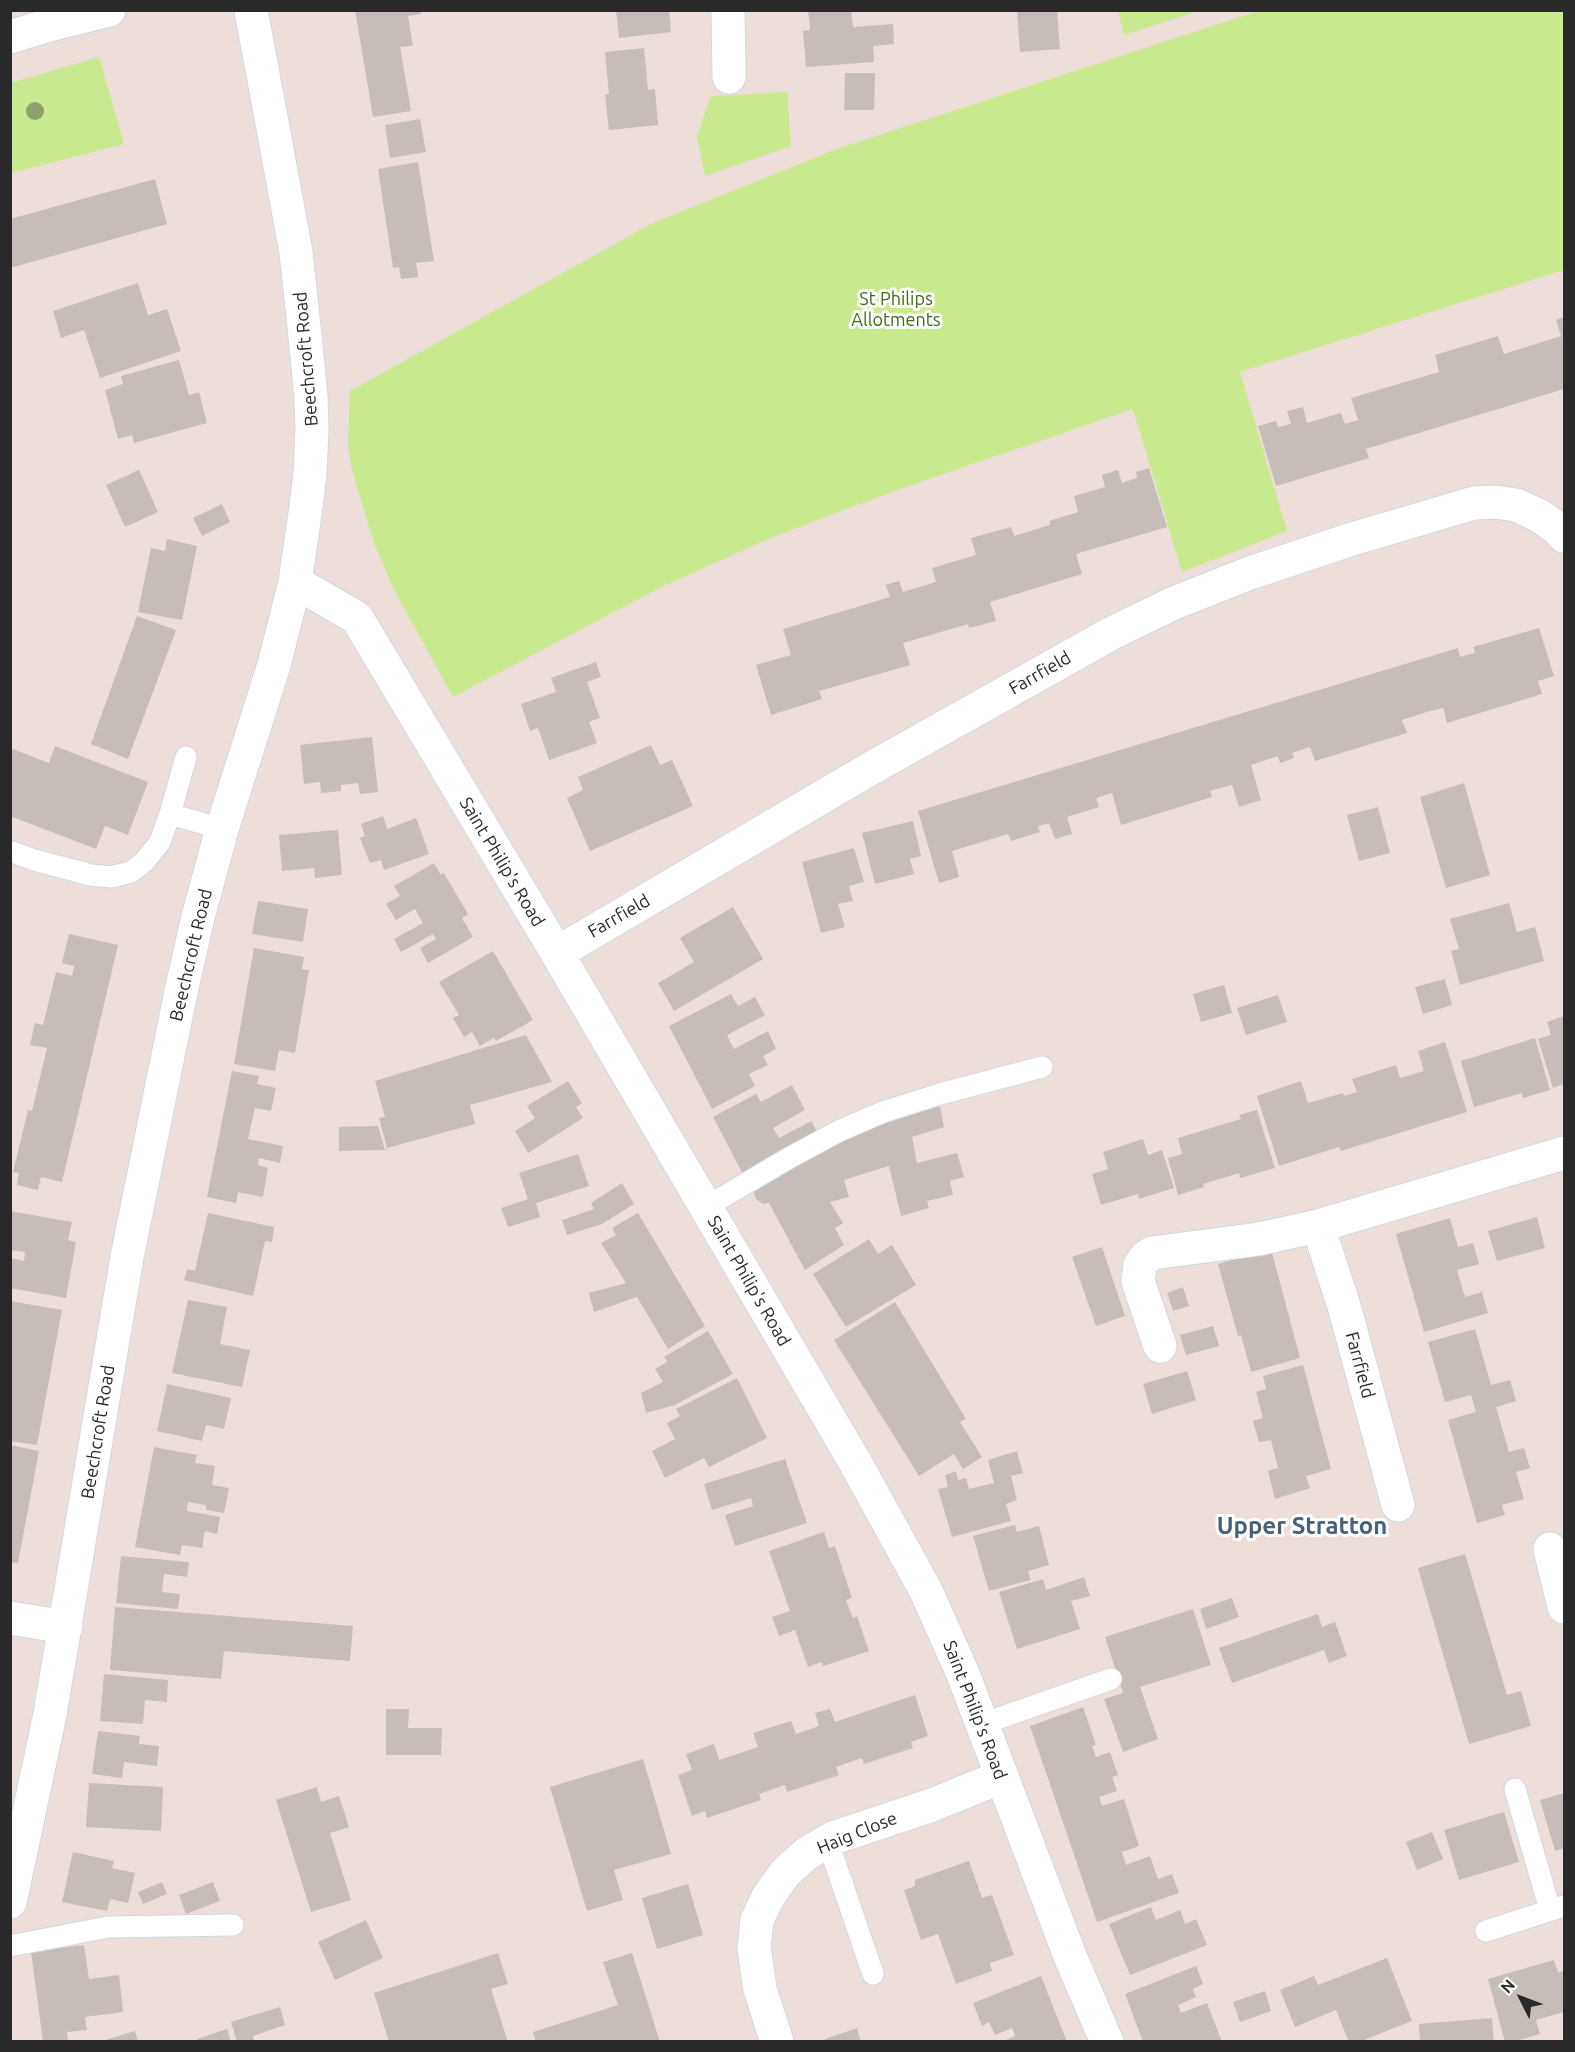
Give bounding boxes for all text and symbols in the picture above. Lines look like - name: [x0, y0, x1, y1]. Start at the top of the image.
- park label: St Philips Allotments: [851, 288, 941, 330]
- street label: Beechcroft Road: [289, 291, 323, 427]
- street label: Farrfield: [1005, 647, 1075, 699]
- street label: Saint Philip's Road: [455, 793, 549, 931]
- street label: Beechcroft Road: [165, 887, 217, 1023]
- street label: Farrfield: [584, 890, 654, 942]
- street label: Saint Philip's Road: [703, 1212, 795, 1350]
- street label: Farrfield: [1341, 1329, 1379, 1401]
- street label: Beechcroft Road: [77, 1364, 119, 1500]
- district label: Upper Stratton: [1217, 1512, 1387, 1540]
- street label: Saint Philip's Road: [939, 1638, 1011, 1782]
- street label: Haig Close: [814, 1807, 900, 1859]
- north arrow: [1491, 1968, 1551, 2028]
- text: N: [1497, 1975, 1518, 1996]

